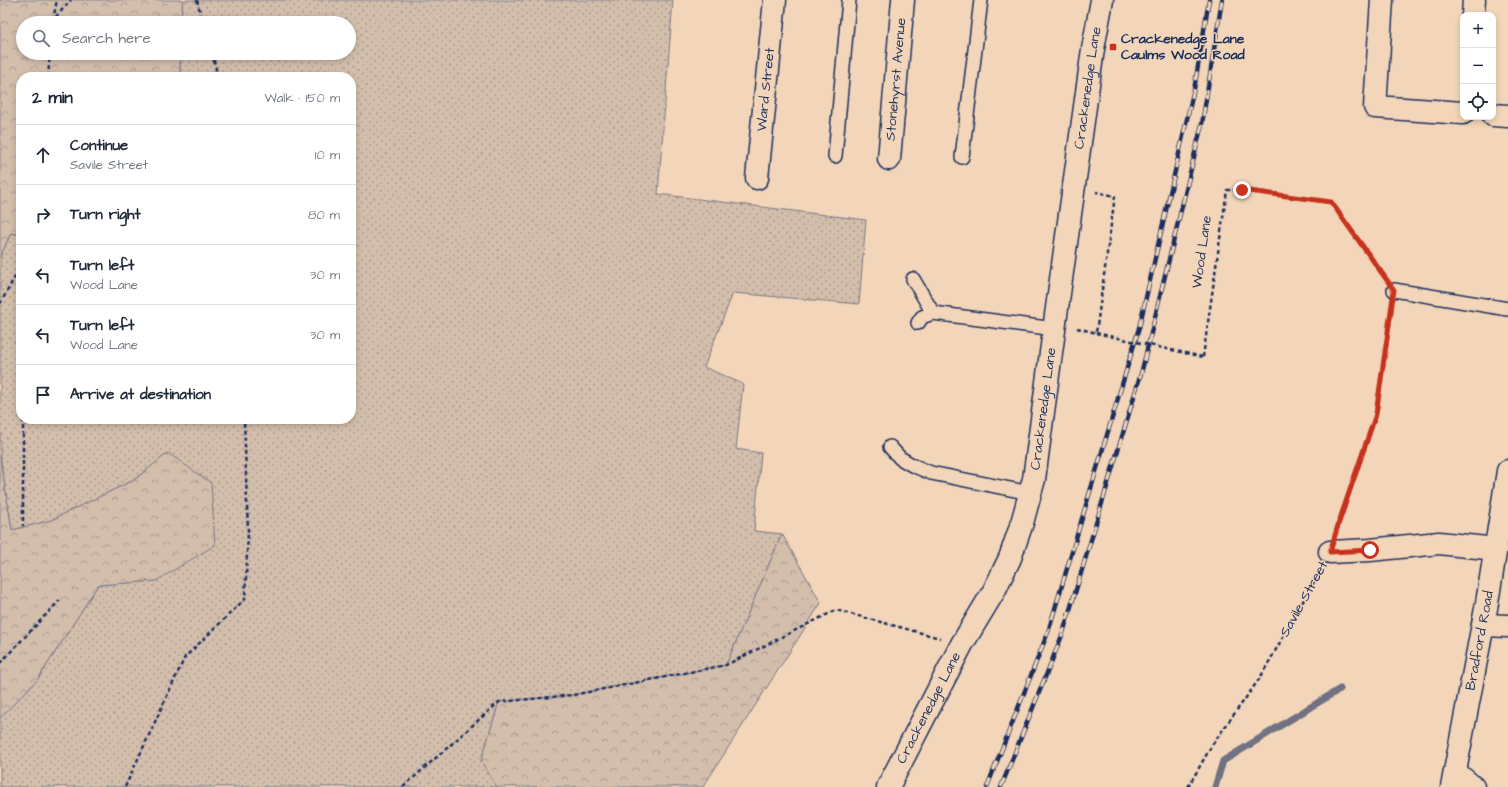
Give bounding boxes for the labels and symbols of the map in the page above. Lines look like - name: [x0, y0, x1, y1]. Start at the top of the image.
- street label: Stonehyrst Avenue: [881, 17, 911, 142]
- street label: Crackenedge Lane: [1069, 25, 1107, 150]
- place label: Crackenedge Lane Caulms Wood Road: [1121, 29, 1246, 65]
- marker: Crackenedge Lane Caulms Wood Road: [1108, 42, 1118, 52]
- street label: Ward Street: [752, 46, 780, 132]
- route end: [1233, 181, 1251, 199]
- street label: Wood Lane: [1187, 214, 1217, 290]
- street label: Crackenedge Lane: [1025, 346, 1062, 471]
- route start: [1361, 541, 1379, 559]
- street label: Savile Street: [1275, 557, 1333, 641]
- street label: Bradford Road: [1461, 589, 1499, 692]
- street label: Crackenedge Lane: [892, 648, 966, 767]

